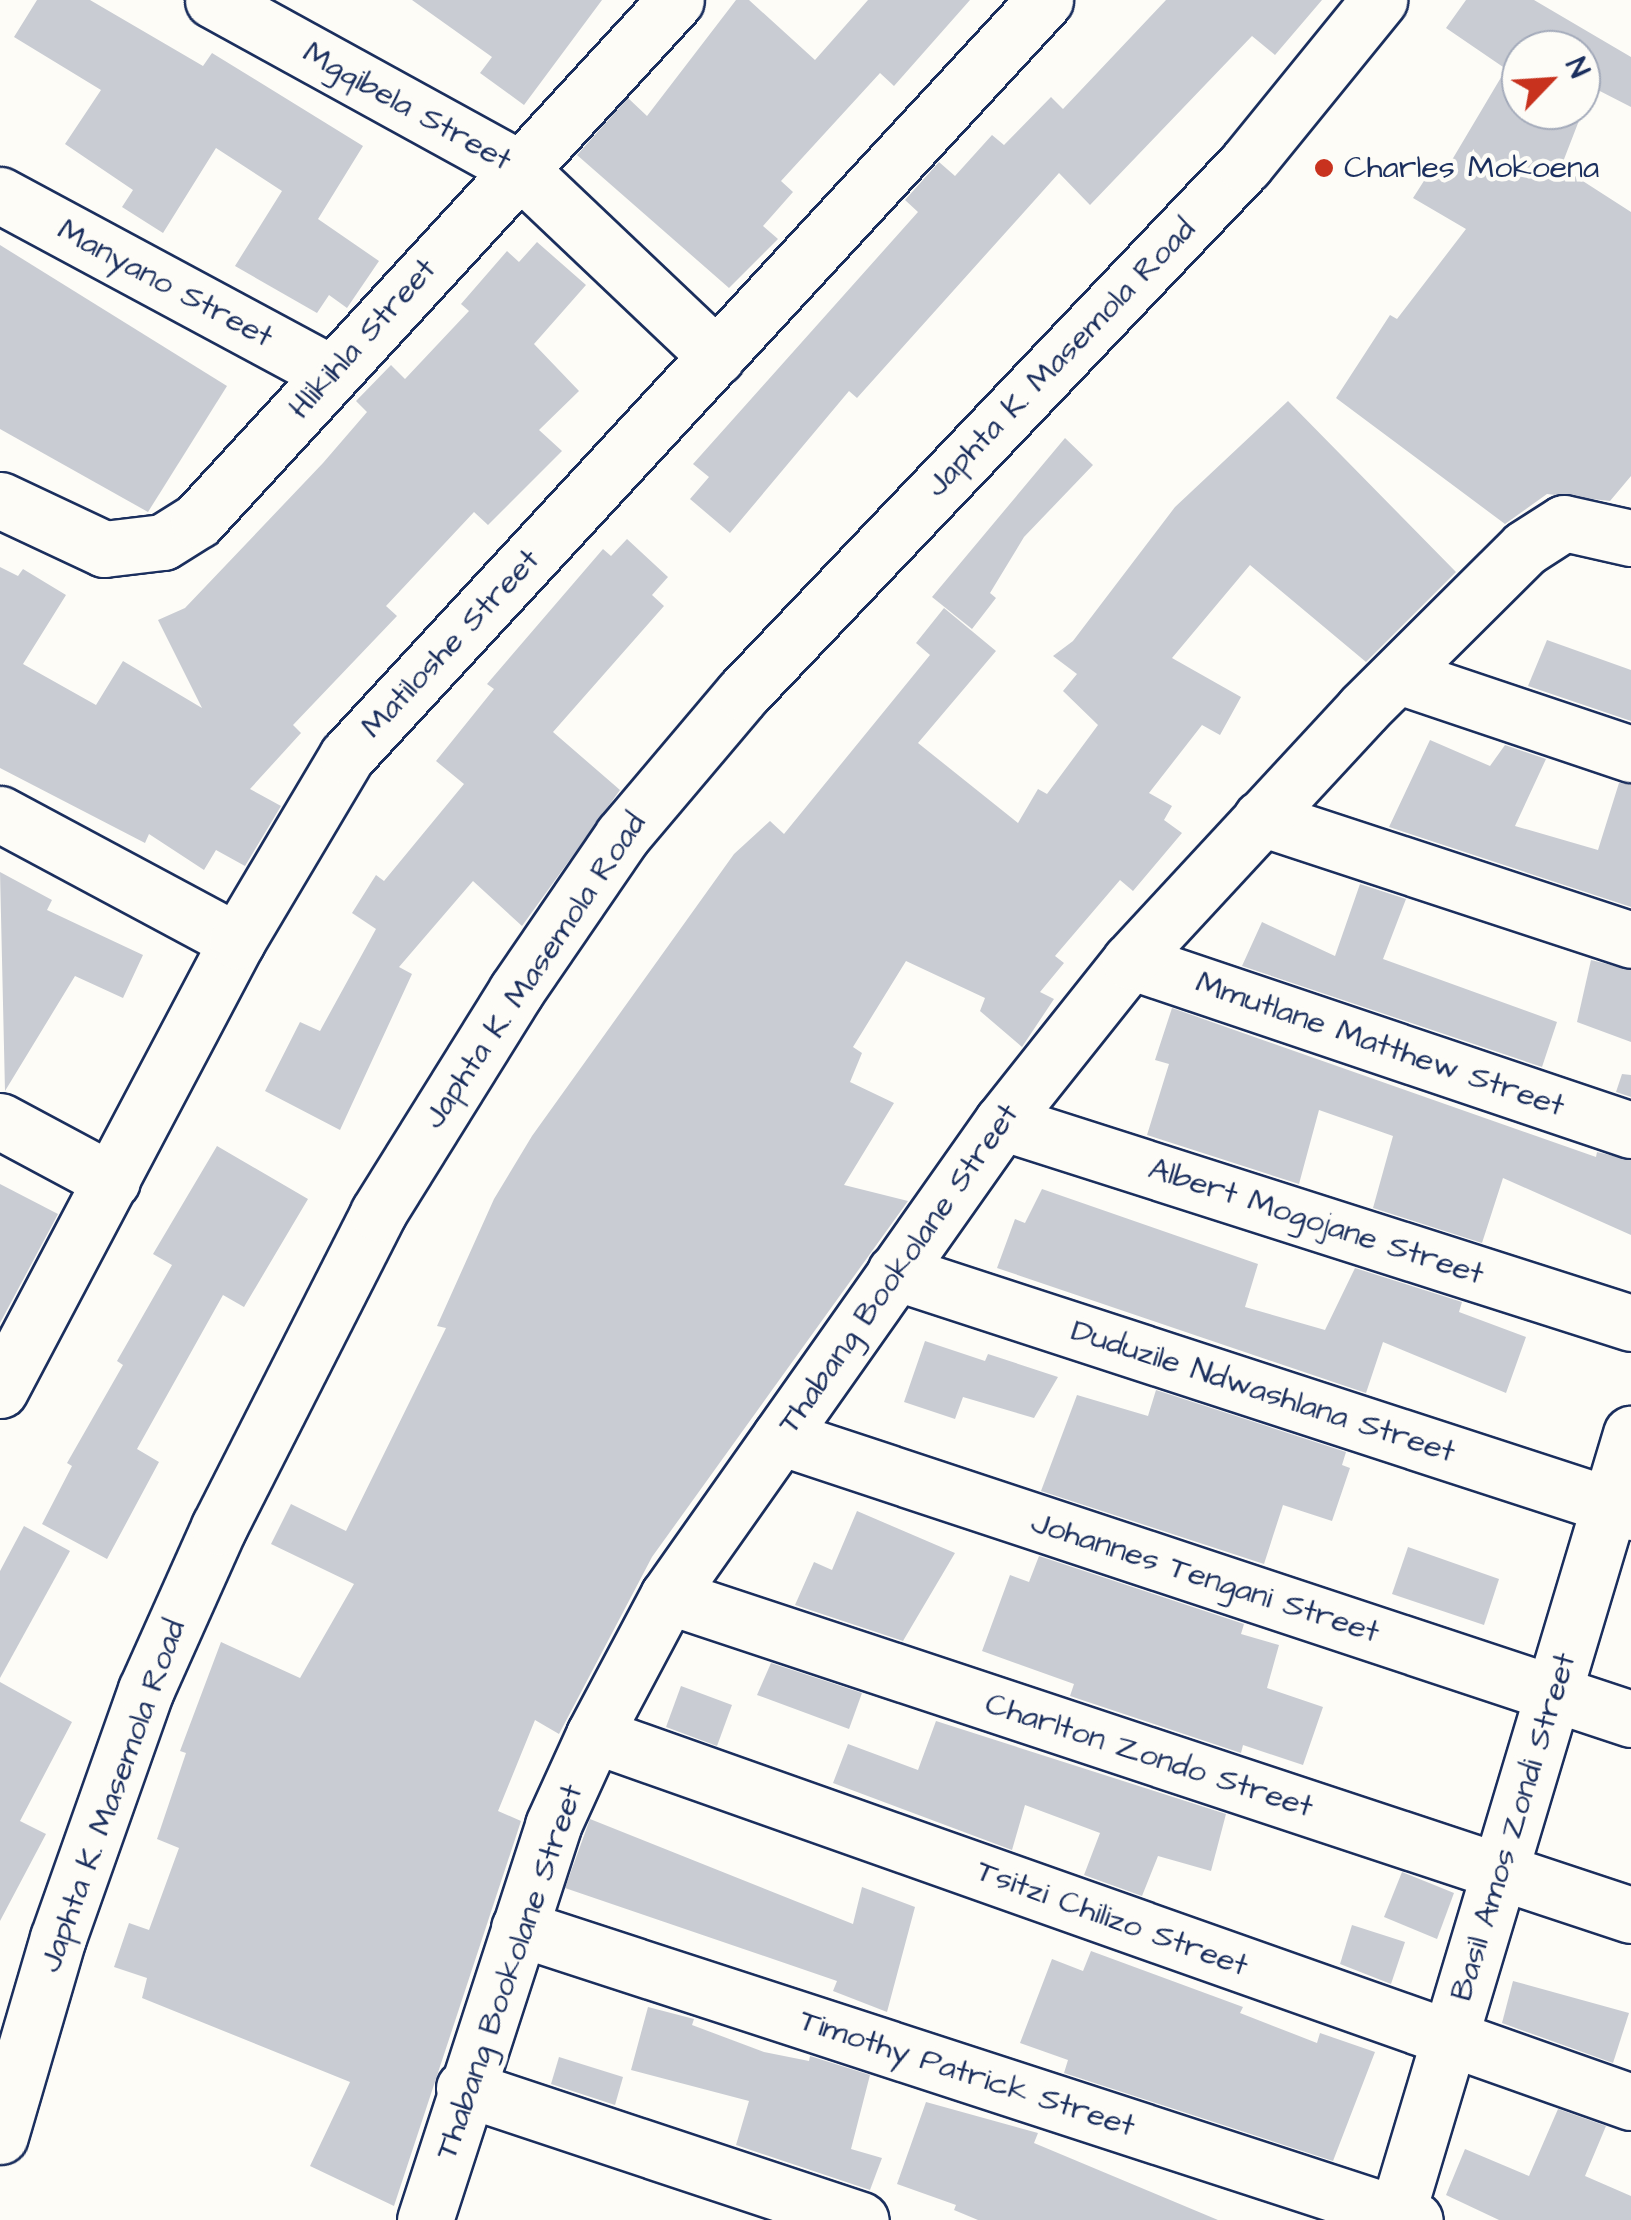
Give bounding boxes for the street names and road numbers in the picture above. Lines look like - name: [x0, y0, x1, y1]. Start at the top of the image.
- street label: Mgqibela Street: [296, 34, 518, 180]
- street label: Manyano Street: [51, 211, 279, 357]
- street label: Japhta K. Masemola Road: [918, 211, 1204, 505]
- street label: Hlikihla Street: [281, 251, 445, 427]
- street label: Matiloshe Street: [354, 542, 548, 746]
- street label: Japhta K. Masemola Road: [415, 806, 655, 1136]
- street label: Mmutlane Matthew Street: [1191, 964, 1569, 1126]
- street label: Thabang Bookolane Street: [770, 1097, 1028, 1441]
- street label: Albert Mogojane Street: [1144, 1150, 1488, 1294]
- street label: Duduzile Ndwashlana Street: [1066, 1312, 1460, 1472]
- street label: Johannes Tengani Street: [1026, 1504, 1384, 1652]
- street label: Japhta K. Masemola Road: [31, 1615, 195, 1977]
- street label: Basil Amos Zondi Street: [1443, 1648, 1585, 2006]
- street label: Charlton Zondo Street: [980, 1685, 1318, 1827]
- street label: Thabang Bookolane Street: [428, 1779, 592, 2165]
- street label: Tsitzi Chilizo Street: [971, 1852, 1253, 1986]
- street label: Timothy Patrick Street: [794, 2002, 1140, 2146]

